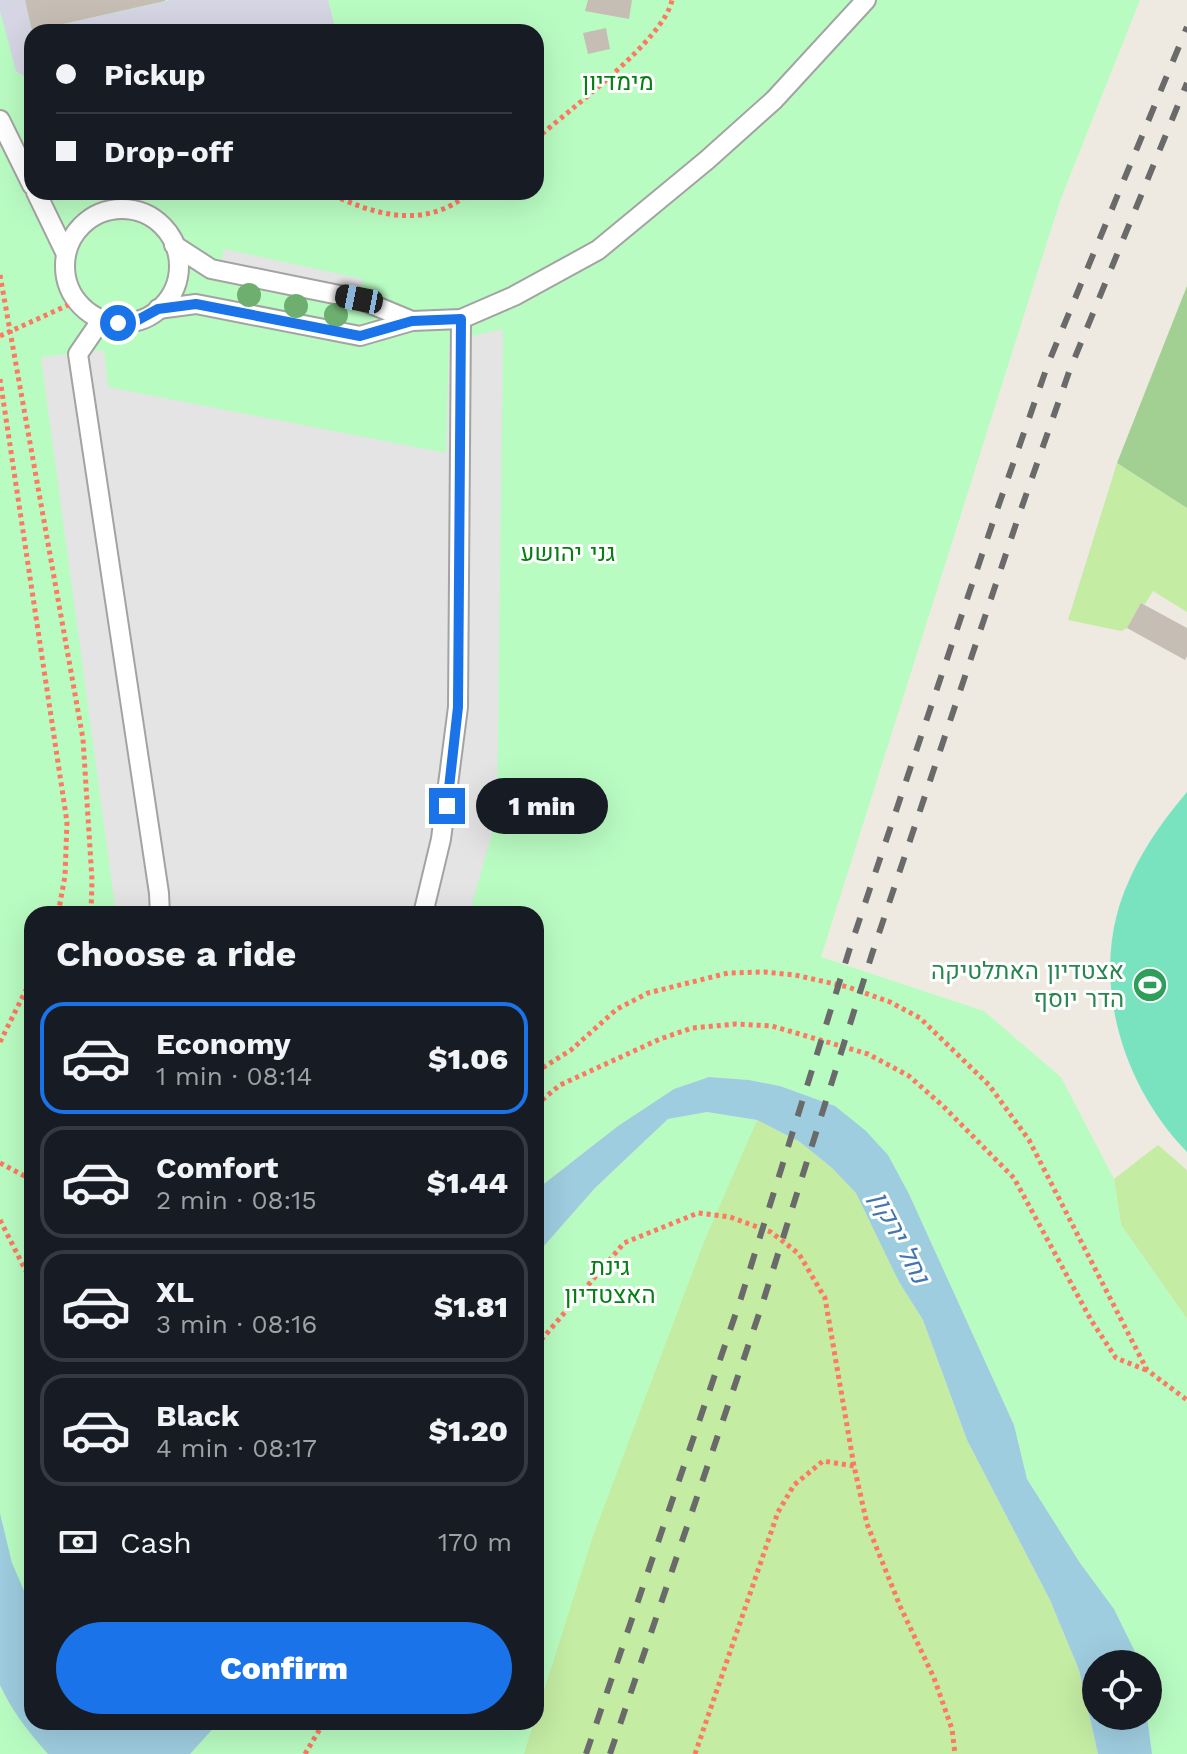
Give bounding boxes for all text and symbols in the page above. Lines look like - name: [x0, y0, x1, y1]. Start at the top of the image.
- text: Pickup: [104, 57, 206, 92]
- park label: מימדיון: [582, 68, 654, 96]
- text: Drop-off: [104, 134, 233, 169]
- car: [333, 283, 385, 315]
- route start: [100, 305, 136, 341]
- park label: גני יהושע: [521, 539, 615, 567]
- callout: 1 min: [475, 778, 607, 834]
- route end: [429, 788, 465, 824]
- text: 1 min: [509, 791, 575, 821]
- text: Choose a ride: [56, 933, 296, 975]
- place label: אצטדיון האתלטיקה הדר יוסף: [931, 957, 1124, 1013]
- sports icon: אצטדיון האתלטיקה הדר יוסף: [1131, 966, 1169, 1004]
- icon: car: [60, 1022, 132, 1094]
- text: Economy: [156, 1026, 291, 1061]
- text: $1.06: [428, 1041, 508, 1076]
- text: 1 min · 08:14: [156, 1061, 312, 1091]
- icon: car: [60, 1146, 132, 1218]
- text: Comfort: [156, 1150, 278, 1185]
- text: $1.44: [427, 1165, 508, 1200]
- text: 2 min · 08:15: [156, 1185, 317, 1215]
- water label: נחל ירקון: [864, 1186, 937, 1289]
- park label: גינת האצטדיון: [564, 1253, 656, 1309]
- icon: car: [60, 1270, 132, 1342]
- text: XL: [156, 1274, 194, 1309]
- text: $1.81: [434, 1289, 508, 1324]
- text: 3 min · 08:16: [156, 1309, 317, 1339]
- icon: car: [60, 1394, 132, 1466]
- text: Black: [156, 1398, 240, 1433]
- text: $1.20: [429, 1413, 508, 1448]
- text: 4 min · 08:17: [156, 1433, 317, 1463]
- icon: cash: [56, 1520, 100, 1564]
- text: Cash: [120, 1525, 192, 1560]
- text: 170 m: [438, 1527, 512, 1557]
- button: Confirm: [56, 1622, 512, 1714]
- map controls: [1082, 1650, 1162, 1730]
- button: locate: [1082, 1650, 1162, 1730]

